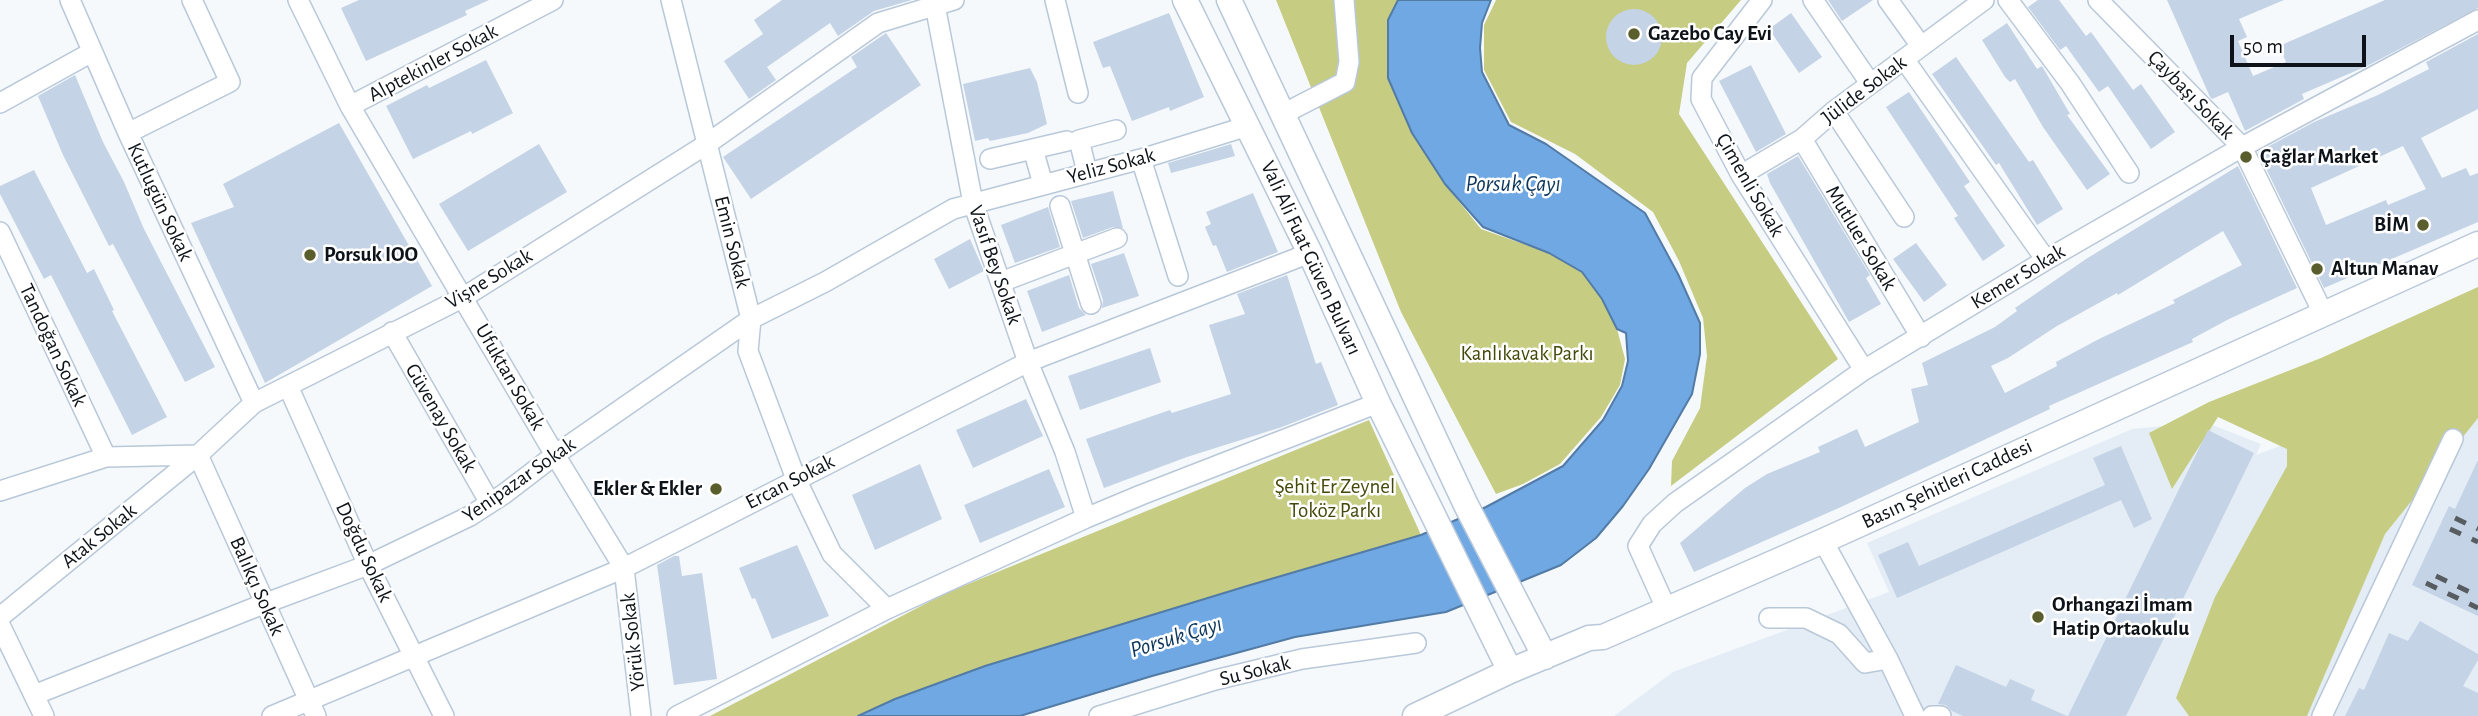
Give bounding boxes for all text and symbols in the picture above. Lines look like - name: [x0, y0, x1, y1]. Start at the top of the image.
- street label: Alptekinler Sokak: [364, 18, 502, 108]
- place label: Gazebo Cay Evi: [1648, 21, 1772, 47]
- scale bar: [2233, 21, 2370, 65]
- marker: Gazebo Cay Evi: [1626, 26, 1642, 42]
- text: 50 m: [2243, 36, 2283, 57]
- street label: Çaybaşı Sokak: [2142, 45, 2240, 145]
- street label: Jülide Sokak: [1817, 50, 1911, 130]
- street label: Çimenli Sokak: [1710, 129, 1790, 241]
- street label: Kutlugün Sokak: [122, 139, 198, 265]
- street label: Yeliz Sokak: [1064, 142, 1158, 190]
- place label: Çağlar Market: [2260, 144, 2378, 170]
- marker: Çağlar Market: [2238, 149, 2254, 165]
- street label: Vali Ali Fuat Güven Bulvarı: [1255, 157, 1367, 359]
- water label: Porsuk Çayı: [1466, 170, 1560, 198]
- street label: Mutluer Sokak: [1820, 181, 1902, 295]
- street label: Emin Sokak: [708, 193, 756, 291]
- street label: Vasıf Bey Sokak: [963, 202, 1027, 328]
- place label: BİM: [2374, 212, 2409, 238]
- marker: BİM: [2415, 217, 2431, 233]
- street label: Kemer Sokak: [1966, 239, 2070, 315]
- place label: Porsuk IOO: [324, 242, 418, 268]
- street label: Vişne Sokak: [441, 243, 537, 315]
- marker: Porsuk IOO: [302, 247, 318, 263]
- place label: Altun Manav: [2331, 256, 2438, 282]
- marker: Altun Manav: [2309, 261, 2325, 277]
- street label: Tandoğan Sokak: [14, 280, 92, 410]
- street label: Ufuktan Sokak: [469, 319, 551, 435]
- park label: Kanlıkavak Parkı: [1460, 341, 1594, 367]
- street label: Güvenay Sokak: [400, 359, 482, 477]
- street label: Yenipazar Sokak: [458, 432, 580, 528]
- street label: Basın Şehitleri Caddesi: [1858, 433, 2036, 535]
- street label: Ercan Sokak: [741, 449, 839, 515]
- park label: Şehit Er Zeynel Toköz Parkı: [1275, 474, 1395, 524]
- place label: Ekler & Ekler: [593, 476, 702, 502]
- marker: Ekler & Ekler: [708, 481, 724, 497]
- street label: Atak Sokak: [56, 498, 142, 574]
- street label: Doğdu Sokak: [330, 498, 398, 606]
- street label: Balıkçı Sokak: [224, 533, 290, 639]
- street label: Yörük Sokak: [615, 592, 651, 692]
- place label: Orhangazi İmam Hatip Ortaokulu: [2052, 592, 2193, 642]
- marker: Orhangazi İmam Hatip Ortaokulu: [2030, 609, 2046, 625]
- water label: Porsuk Çayı: [1127, 610, 1225, 664]
- street label: Su Sokak: [1217, 650, 1293, 692]

